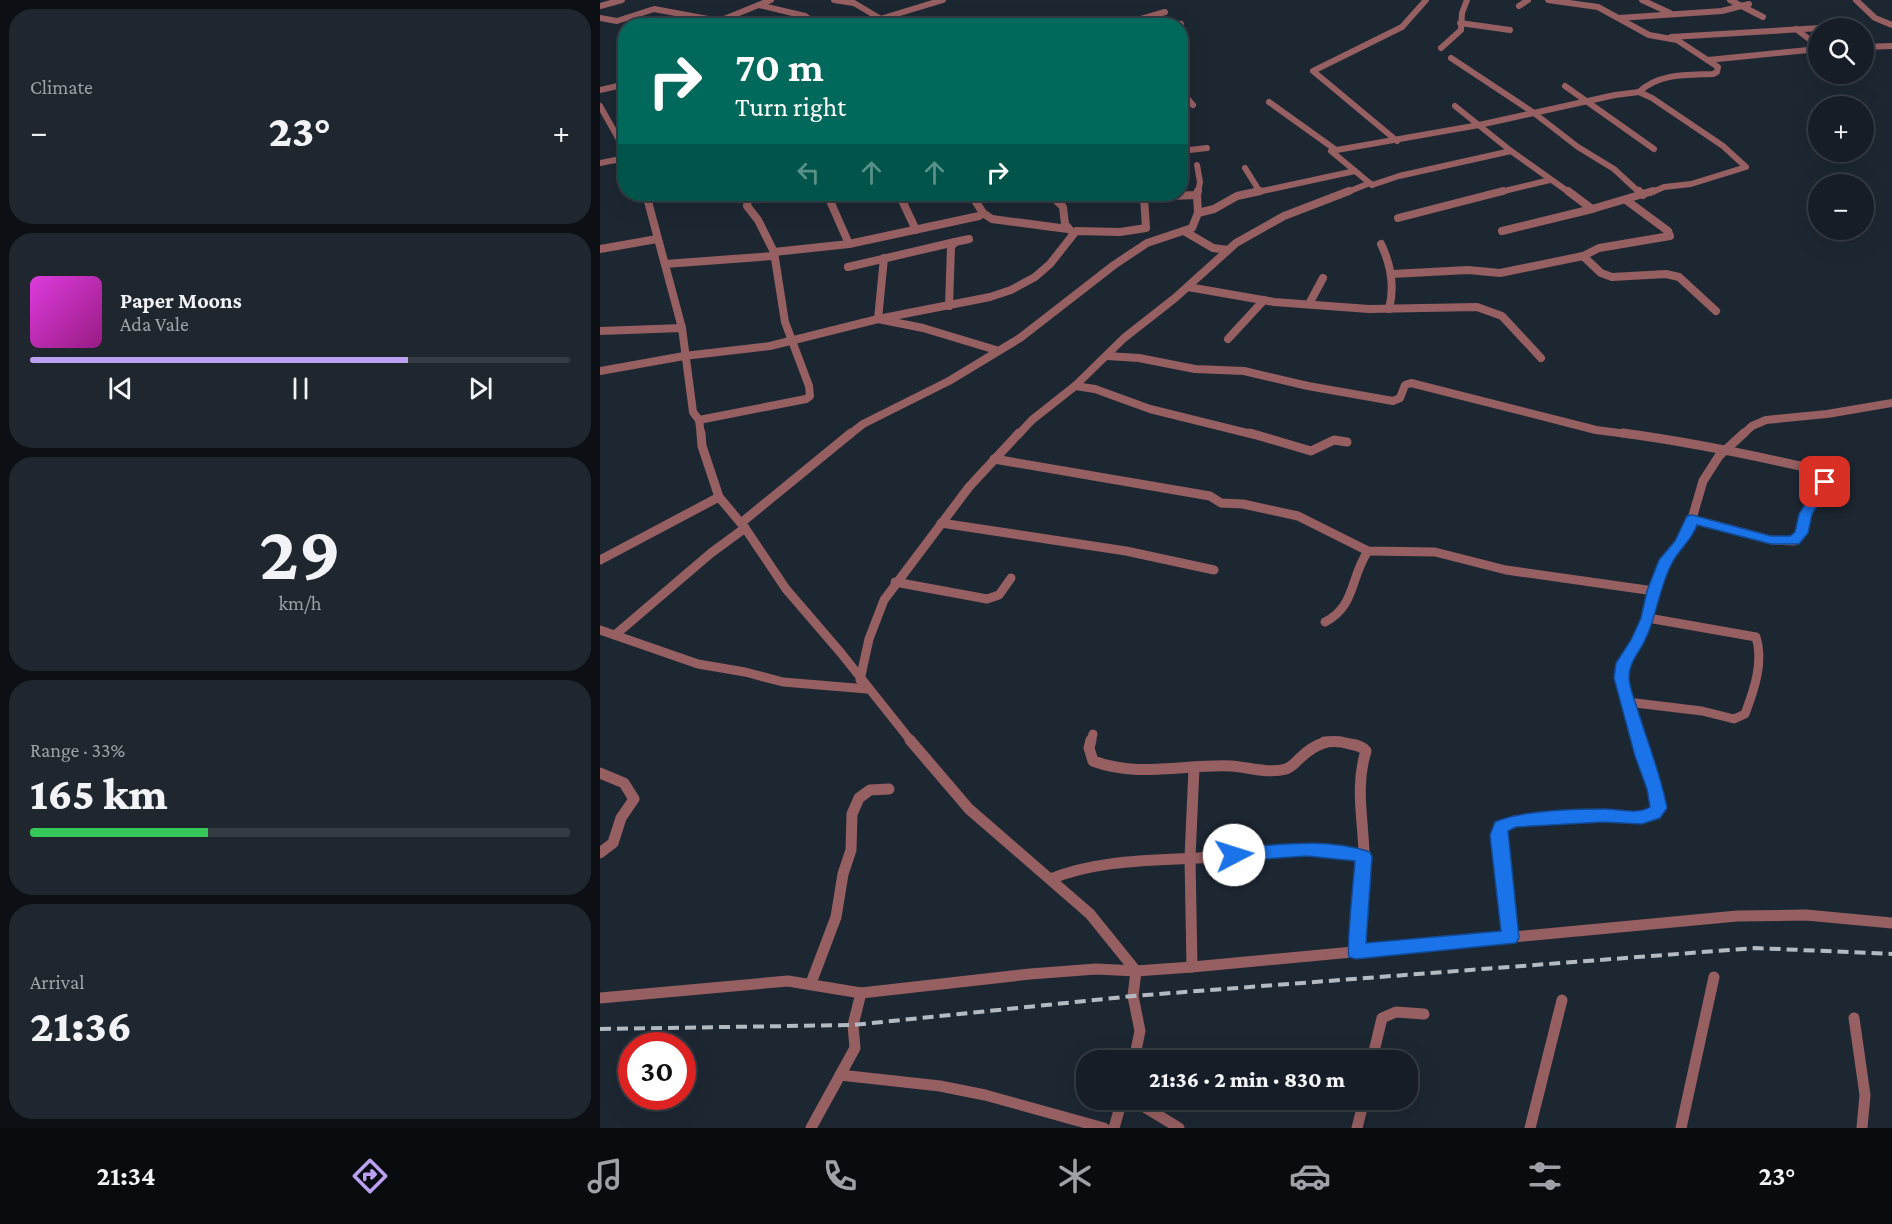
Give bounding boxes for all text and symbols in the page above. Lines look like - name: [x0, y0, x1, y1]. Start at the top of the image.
- map controls: [1808, 18, 1874, 240]
- button: search: [1808, 18, 1874, 84]
- icon: right: [636, 42, 714, 120]
- text: 70 m: [735, 43, 824, 90]
- text: Climate: [30, 76, 93, 98]
- text: Turn right: [735, 92, 846, 122]
- button: +: [1808, 96, 1874, 162]
- text: 23°: [269, 106, 331, 156]
- text: −: [30, 113, 47, 150]
- text: +: [553, 113, 570, 150]
- icon: left: [792, 156, 825, 189]
- icon: ahead: [855, 156, 888, 189]
- icon: ahead: [918, 156, 951, 189]
- icon: right: [981, 156, 1014, 189]
- button: −: [1808, 174, 1874, 240]
- text: Paper Moons: [120, 288, 242, 313]
- text: Ada Vale: [120, 313, 189, 335]
- icon: previous: [104, 372, 137, 405]
- icon: pause: [284, 372, 317, 405]
- icon: next: [464, 372, 497, 405]
- pin: [1799, 456, 1850, 507]
- icon: arrive: [1808, 465, 1841, 498]
- text: 29: [259, 509, 341, 596]
- text: km/h: [278, 592, 322, 614]
- text: Range · 33%: [30, 739, 125, 761]
- text: 165 km: [30, 769, 168, 819]
- position arrow: [1202, 823, 1266, 887]
- text: Arrival: [30, 971, 84, 993]
- text: 21:36: [30, 1001, 132, 1051]
- speed limit sign: 30: [618, 1032, 696, 1110]
- text: 21:36 · 2 min · 830 m: [1149, 1067, 1345, 1092]
- icon: directions: [349, 1155, 391, 1197]
- icon: music: [584, 1155, 626, 1197]
- icon: phone: [819, 1155, 861, 1197]
- icon: climate: [1054, 1155, 1096, 1197]
- icon: car: [1289, 1155, 1331, 1197]
- icon: filters: [1524, 1155, 1566, 1197]
- text: 21:34: [96, 1161, 156, 1191]
- text: 23°: [1759, 1161, 1795, 1191]

